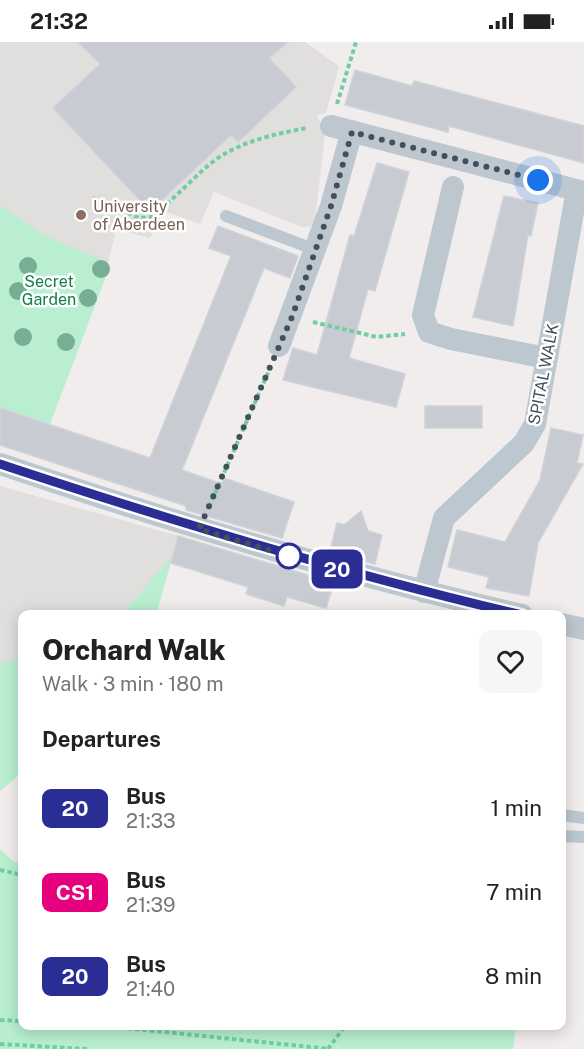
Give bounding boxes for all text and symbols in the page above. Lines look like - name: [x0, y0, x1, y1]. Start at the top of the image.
- text: 21:32: [30, 8, 88, 34]
- your location: [523, 165, 553, 195]
- place label: University of Aberdeen: [93, 197, 185, 234]
- marker: University of Aberdeen: [74, 208, 88, 222]
- park label: Secret Garden: [22, 272, 76, 309]
- street label: SPITAL WALK: [524, 322, 563, 426]
- unlabelled marker: [276, 543, 302, 569]
- line badge: 20: [310, 550, 364, 588]
- text: 20: [324, 557, 350, 582]
- button: heart: [479, 630, 542, 693]
- text: Orchard Walk: [42, 633, 225, 666]
- text: Walk · 3 min · 180 m: [42, 672, 224, 696]
- text: Departures: [42, 726, 161, 752]
- text: Bus: [126, 783, 166, 809]
- text: 1 min: [490, 795, 542, 821]
- text: 20: [62, 796, 88, 821]
- text: 21:33: [126, 809, 176, 833]
- text: Bus: [126, 867, 166, 893]
- text: 7 min: [486, 879, 542, 905]
- text: CS1: [56, 880, 94, 905]
- text: 21:39: [126, 893, 176, 917]
- text: Bus: [126, 951, 166, 977]
- text: 8 min: [485, 963, 542, 989]
- text: 20: [62, 964, 88, 989]
- text: 21:40: [126, 977, 175, 1001]

